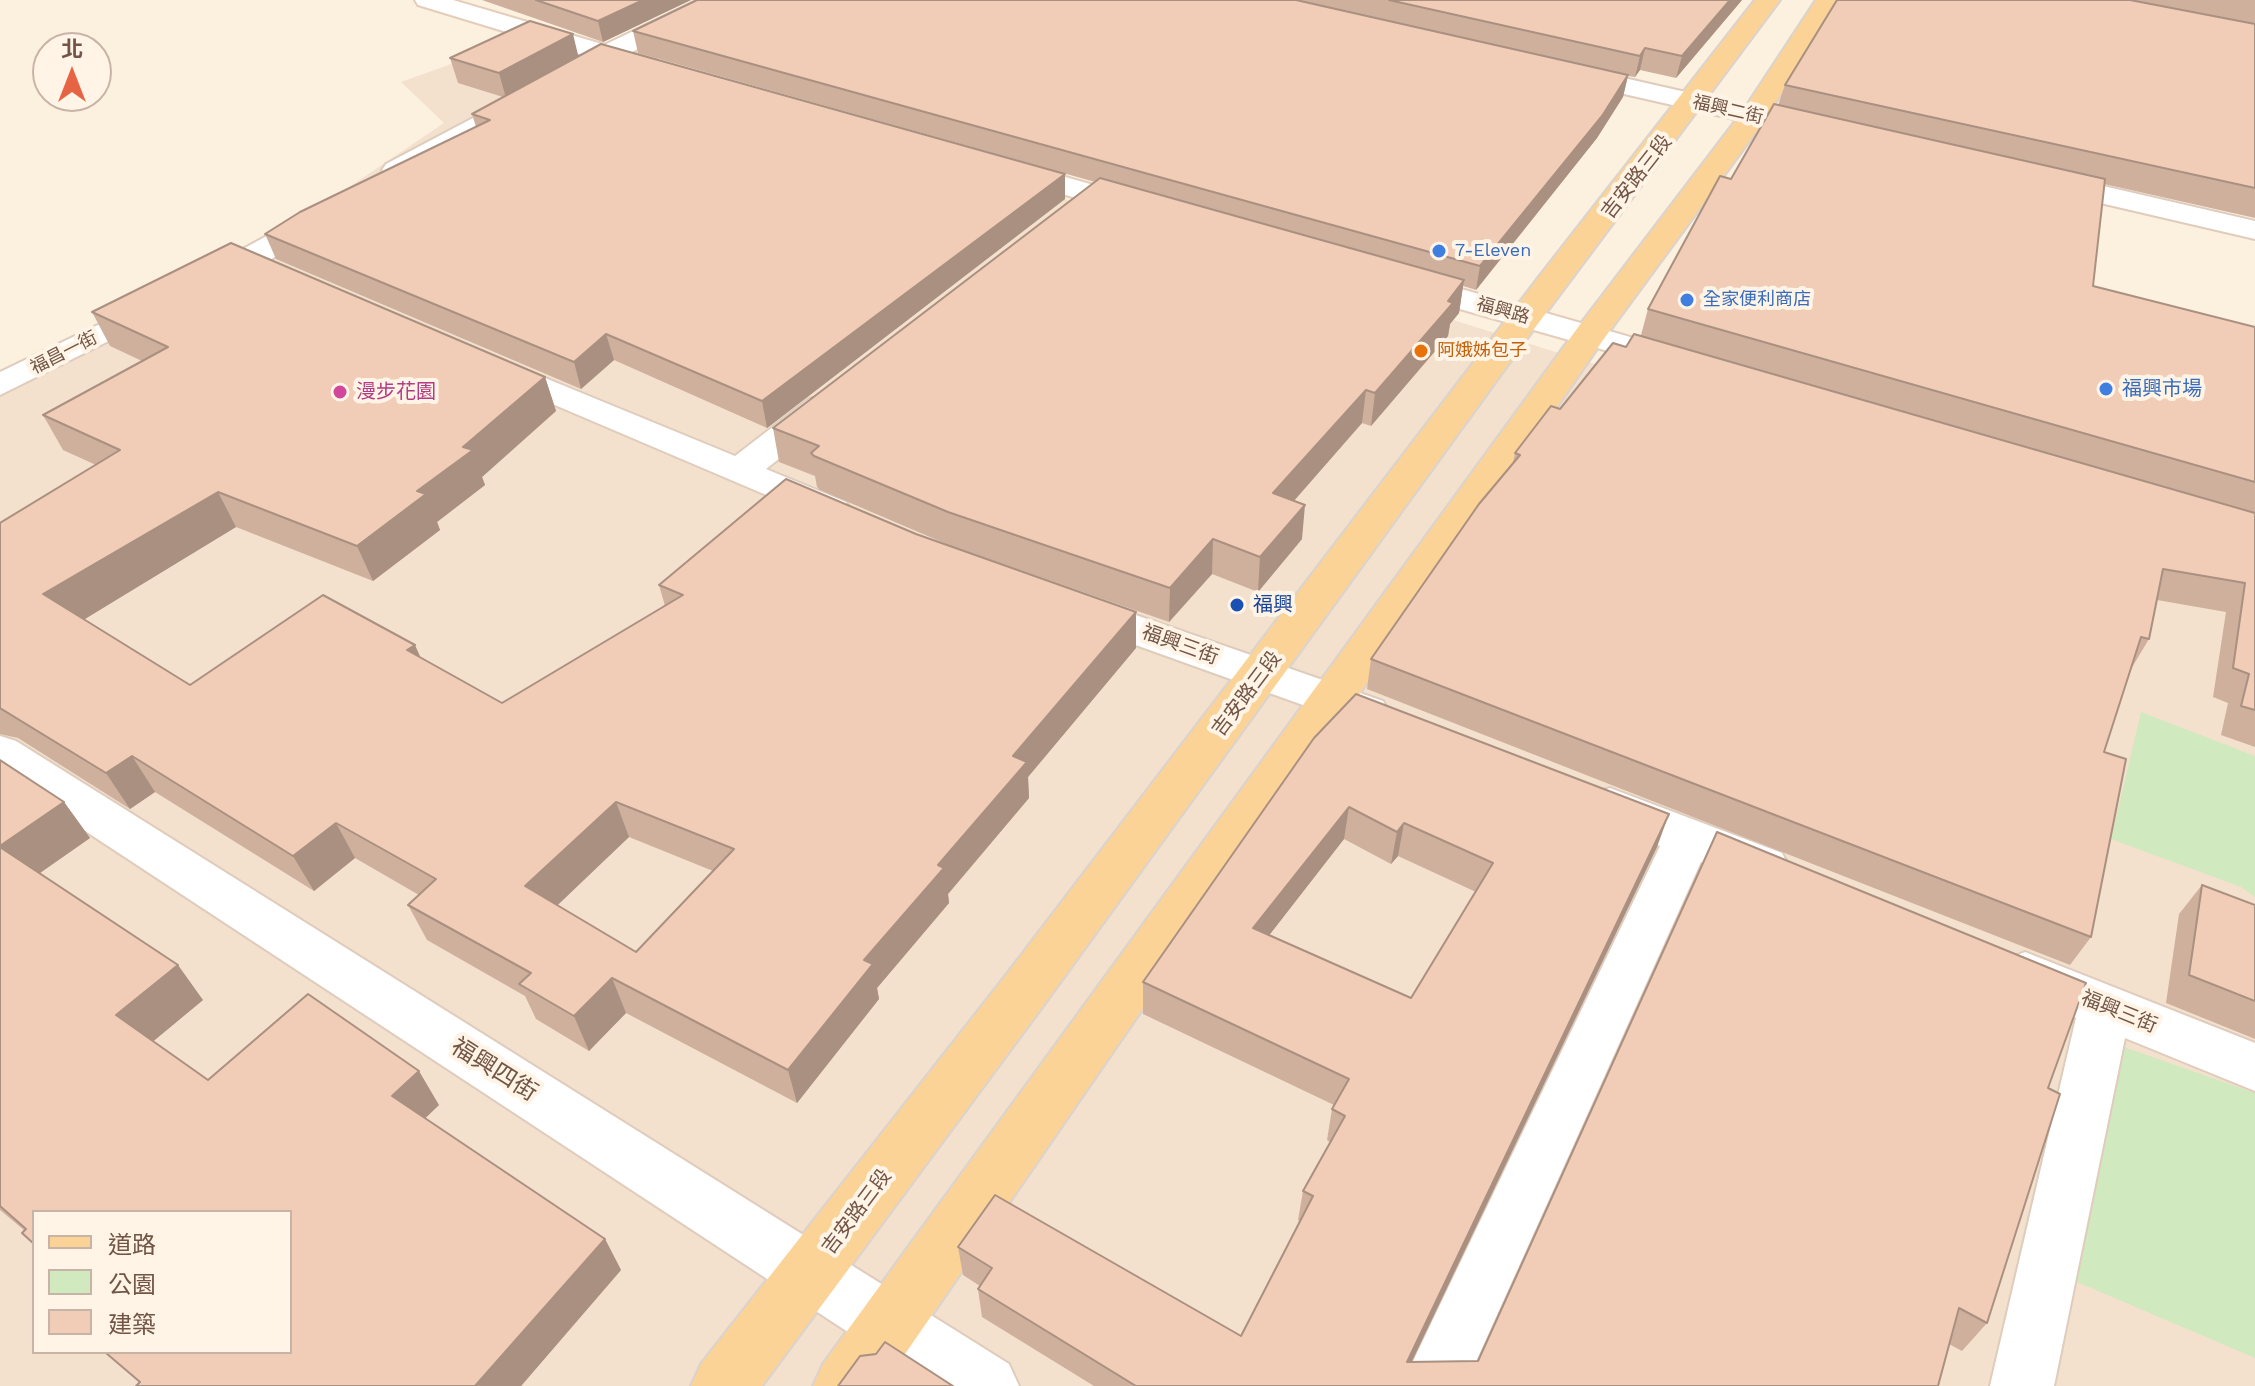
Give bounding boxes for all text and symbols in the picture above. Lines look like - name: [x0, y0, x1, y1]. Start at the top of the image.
- north arrow: [32, 32, 112, 112]
- text: 北: [61, 37, 83, 62]
- street label: 福興二街: [1690, 91, 1766, 129]
- street label: 吉安路三段: [1597, 130, 1677, 224]
- place label: 7-Eleven: [1455, 240, 1531, 262]
- marker: 7-Eleven: [1430, 242, 1448, 260]
- place label: 全家便利商店: [1703, 289, 1811, 311]
- marker: 全家便利商店: [1678, 291, 1696, 309]
- street label: 福興路: [1474, 293, 1532, 329]
- street label: 福昌一街: [27, 327, 101, 379]
- place label: 阿娥姊包子: [1437, 340, 1527, 362]
- marker: 阿娥姊包子: [1412, 342, 1430, 360]
- place label: 福興市場: [2122, 377, 2202, 401]
- place label: 漫步花園: [356, 380, 436, 404]
- marker: 福興市場: [2097, 380, 2115, 398]
- marker: 漫步花園: [331, 383, 349, 401]
- place label: 福興: [1253, 593, 1293, 617]
- marker: 福興: [1228, 596, 1246, 614]
- street label: 福興三街: [1138, 620, 1222, 670]
- street label: 吉安路三段: [1207, 647, 1287, 741]
- street label: 福興三街: [2077, 986, 2161, 1038]
- street label: 福興四街: [446, 1032, 542, 1108]
- street label: 吉安路三段: [817, 1165, 897, 1259]
- legend: [32, 1210, 292, 1354]
- text: 道路: [108, 1231, 156, 1259]
- text: 公園: [108, 1271, 156, 1299]
- text: 建築: [108, 1311, 156, 1339]

